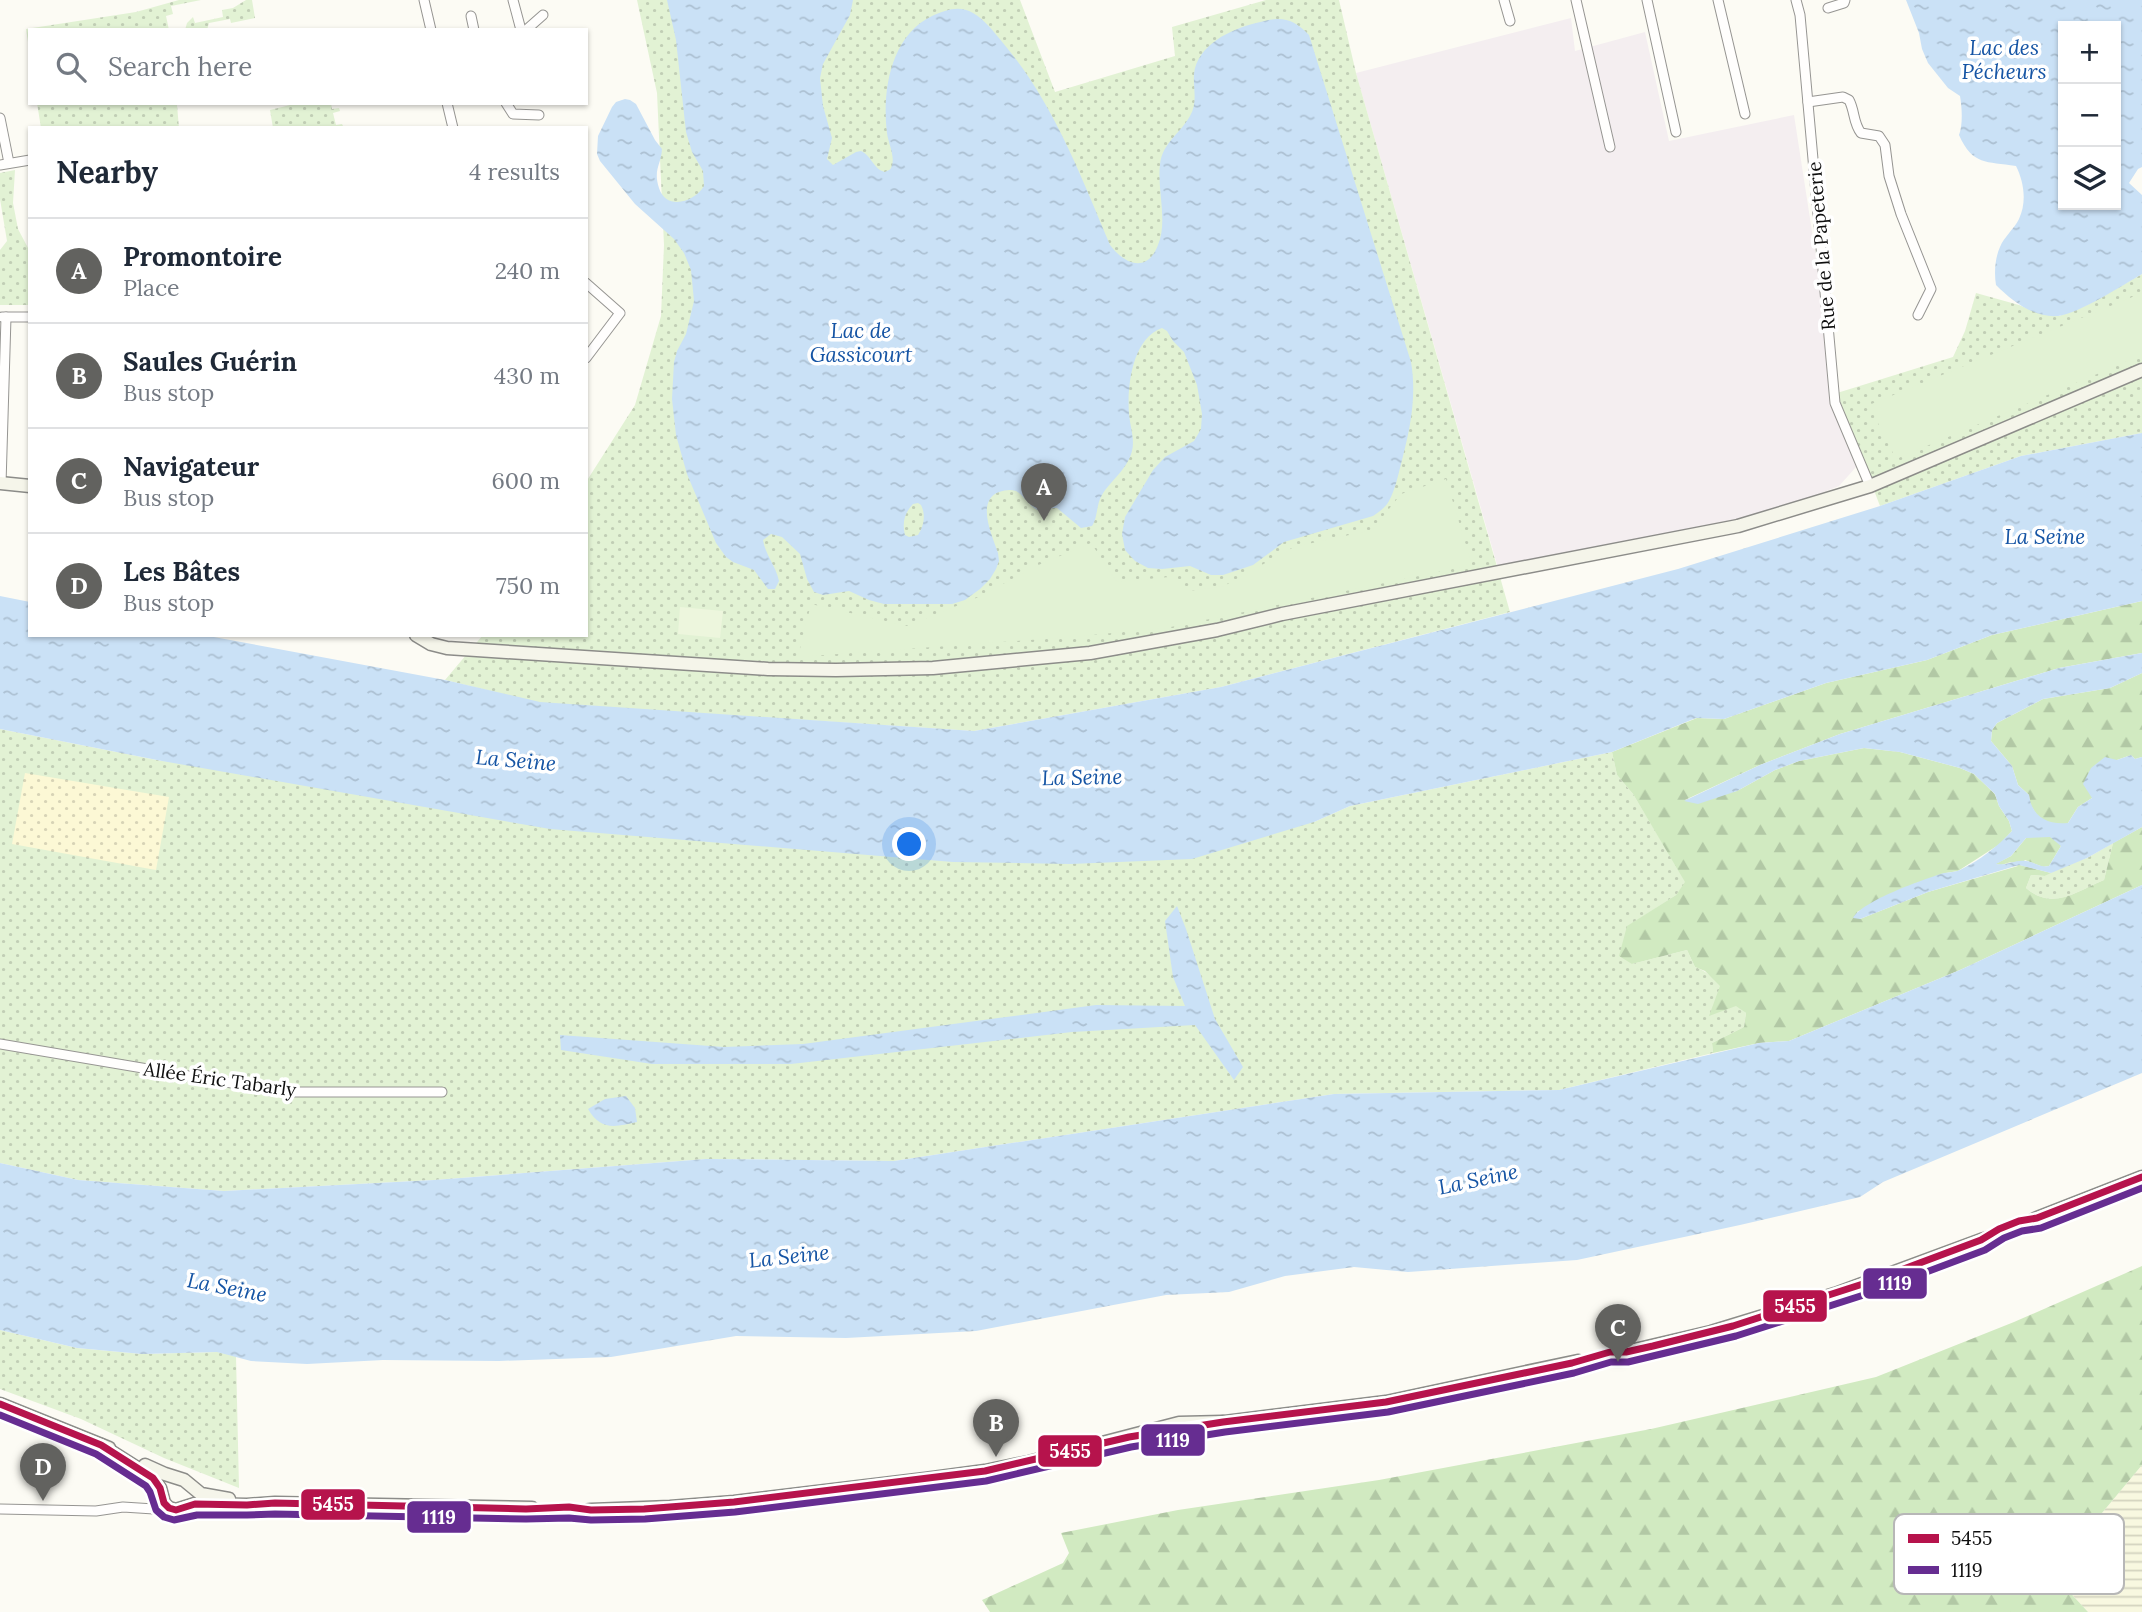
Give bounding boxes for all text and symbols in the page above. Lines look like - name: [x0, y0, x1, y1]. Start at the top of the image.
- map controls: [2058, 21, 2121, 210]
- button: +: [2058, 21, 2121, 84]
- search box: [28, 28, 588, 105]
- water label: Lac des Pécheurs: [1961, 34, 2047, 85]
- icon: search: [52, 48, 90, 86]
- text: Search here: [108, 50, 252, 83]
- button: −: [2058, 84, 2121, 147]
- button: layers: [2058, 147, 2121, 210]
- text: Nearby: [56, 153, 158, 191]
- text: 4 results: [469, 157, 560, 186]
- street label: Rue de la Papeterie: [1802, 161, 1840, 331]
- text: Promontoire: [123, 240, 282, 273]
- text: A: [71, 256, 87, 285]
- text: 240 m: [495, 256, 560, 285]
- text: Place: [123, 273, 180, 302]
- water label: Lac de Gassicourt: [810, 317, 913, 368]
- text: Saules Guérin: [123, 345, 297, 378]
- text: B: [71, 361, 87, 390]
- text: 430 m: [494, 361, 560, 390]
- text: Bus stop: [123, 378, 214, 407]
- text: Navigateur: [123, 450, 259, 483]
- pin: A: [1021, 463, 1067, 521]
- text: C: [71, 466, 87, 495]
- text: 600 m: [492, 466, 560, 495]
- text: Bus stop: [123, 483, 214, 512]
- water label: La Seine: [2005, 523, 2085, 550]
- text: Les Bâtes: [123, 555, 240, 588]
- text: D: [70, 571, 88, 600]
- text: 750 m: [496, 571, 560, 600]
- text: Bus stop: [123, 588, 214, 617]
- water label: La Seine: [475, 743, 557, 777]
- water label: La Seine: [1041, 763, 1123, 791]
- your location: [892, 827, 926, 861]
- street label: Allée Éric Tabarly: [141, 1056, 298, 1102]
- water label: La Seine: [1436, 1157, 1520, 1201]
- water label: La Seine: [747, 1238, 831, 1274]
- water label: La Seine: [185, 1266, 269, 1308]
- line badge: 1119: [1862, 1267, 1928, 1300]
- text: 1119: [1878, 1271, 1912, 1295]
- line badge: 5455: [1762, 1289, 1828, 1323]
- text: 5455: [1774, 1294, 1816, 1318]
- pin: C: [1595, 1304, 1641, 1362]
- pin: B: [973, 1399, 1019, 1457]
- line badge: 1119: [1140, 1423, 1206, 1457]
- text: 1119: [1156, 1428, 1190, 1452]
- line badge: 5455: [1037, 1434, 1103, 1468]
- text: 5455: [1049, 1439, 1091, 1463]
- pin: D: [20, 1443, 66, 1501]
- line badge: 5455: [300, 1488, 366, 1521]
- text: 5455: [312, 1492, 354, 1516]
- line badge: 1119: [406, 1500, 472, 1534]
- text: 1119: [422, 1505, 456, 1529]
- legend: [1894, 1514, 2124, 1594]
- text: 5455: [1951, 1526, 1992, 1550]
- text: 1119: [1951, 1558, 1983, 1582]

